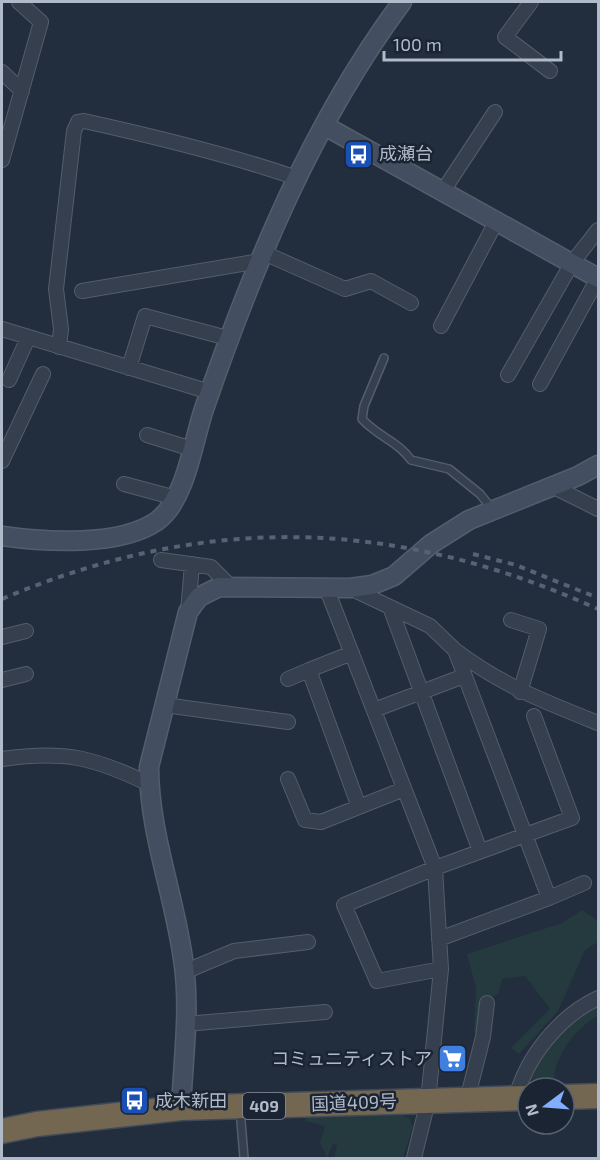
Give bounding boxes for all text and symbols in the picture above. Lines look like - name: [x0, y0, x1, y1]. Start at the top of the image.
- scale bar: [384, 24, 561, 62]
- text: 100 m: [393, 33, 442, 55]
- bus stop icon: 成瀬台: [342, 138, 374, 170]
- place label: 成瀬台: [379, 142, 433, 164]
- supermarket icon: コミュニティストア: [437, 1043, 469, 1075]
- place label: コミュニティストア: [271, 1047, 432, 1069]
- north arrow: [516, 1076, 576, 1136]
- bus stop icon: 成木新田: [118, 1085, 150, 1117]
- place label: 成木新田: [155, 1089, 227, 1111]
- street label: 国道409号: [310, 1090, 397, 1114]
- road number: 409: [243, 1093, 285, 1119]
- text: N: [520, 1102, 542, 1118]

